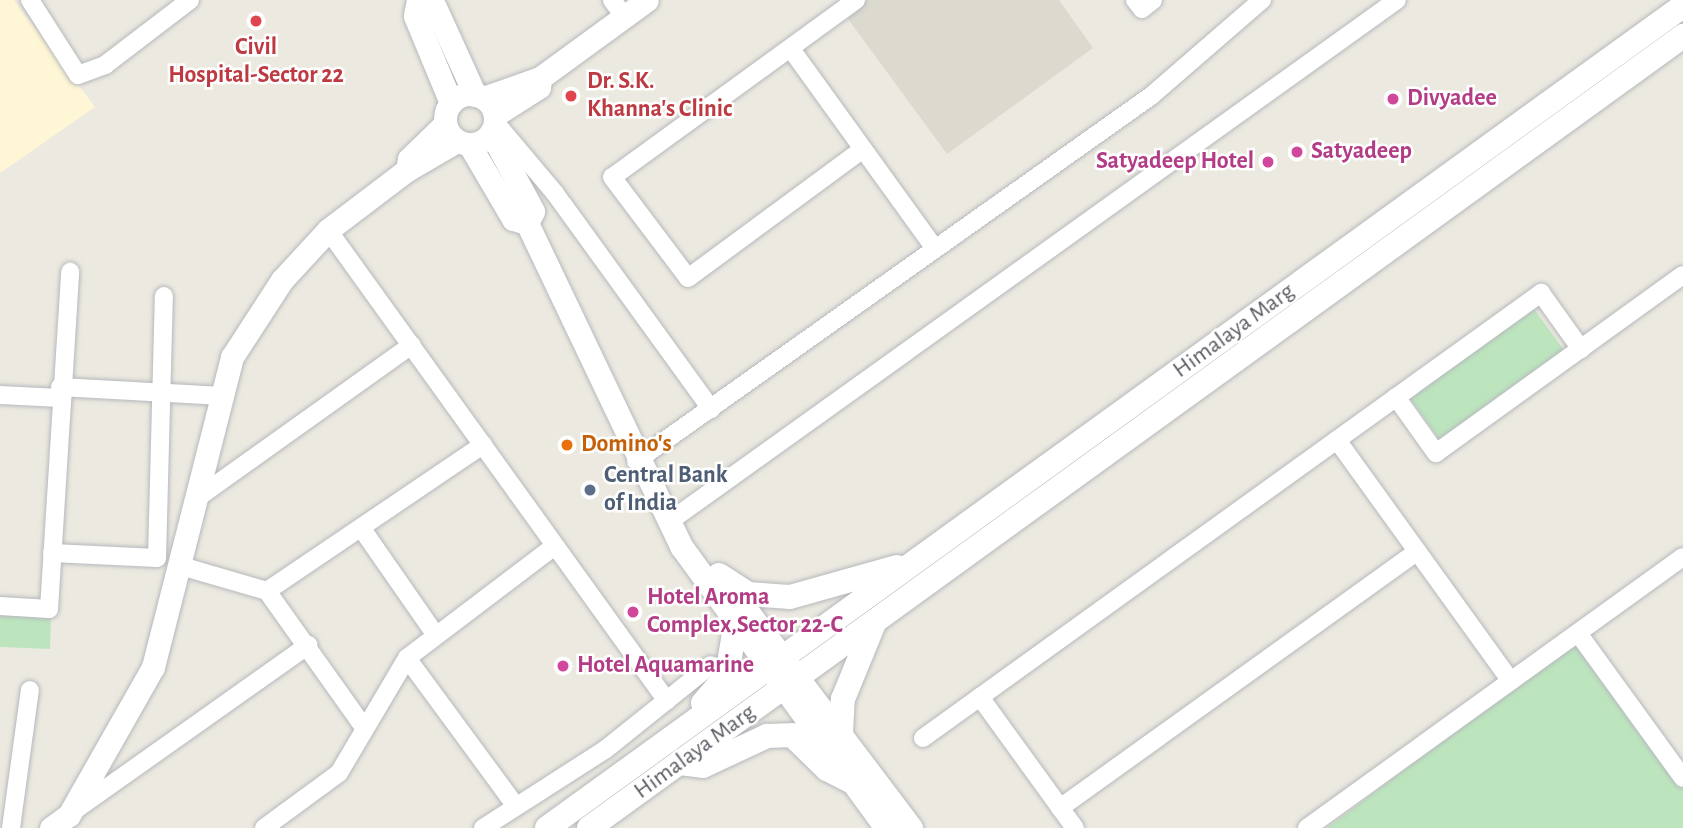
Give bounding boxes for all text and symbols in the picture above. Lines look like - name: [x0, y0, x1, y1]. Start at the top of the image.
- marker: Civil Hospital-Sector 22: [246, 11, 266, 31]
- place label: Civil Hospital-Sector 22: [168, 34, 344, 90]
- place label: Dr. S.K. Khanna's Clinic: [587, 68, 732, 124]
- place label: Divyadee: [1407, 85, 1497, 113]
- marker: Dr. S.K. Khanna's Clinic: [561, 86, 581, 106]
- marker: Divyadee: [1385, 91, 1401, 107]
- place label: Satyadeep: [1311, 138, 1412, 166]
- marker: Satyadeep: [1289, 144, 1305, 160]
- place label: Satyadeep Hotel: [1096, 148, 1254, 176]
- marker: Satyadeep Hotel: [1260, 154, 1276, 170]
- street label: Himalaya Marg: [1168, 277, 1300, 385]
- place label: Domino's: [581, 431, 672, 459]
- marker: Domino's: [559, 437, 575, 453]
- place label: Central Bank of India: [604, 462, 728, 518]
- marker: Central Bank of India: [582, 482, 598, 498]
- place label: Hotel Aroma Complex,Sector 22-C: [647, 584, 843, 640]
- marker: Hotel Aroma Complex,Sector 22-C: [625, 604, 641, 620]
- place label: Hotel Aquamarine: [577, 652, 754, 680]
- marker: Hotel Aquamarine: [555, 658, 571, 674]
- street label: Himalaya Marg: [629, 698, 761, 806]

